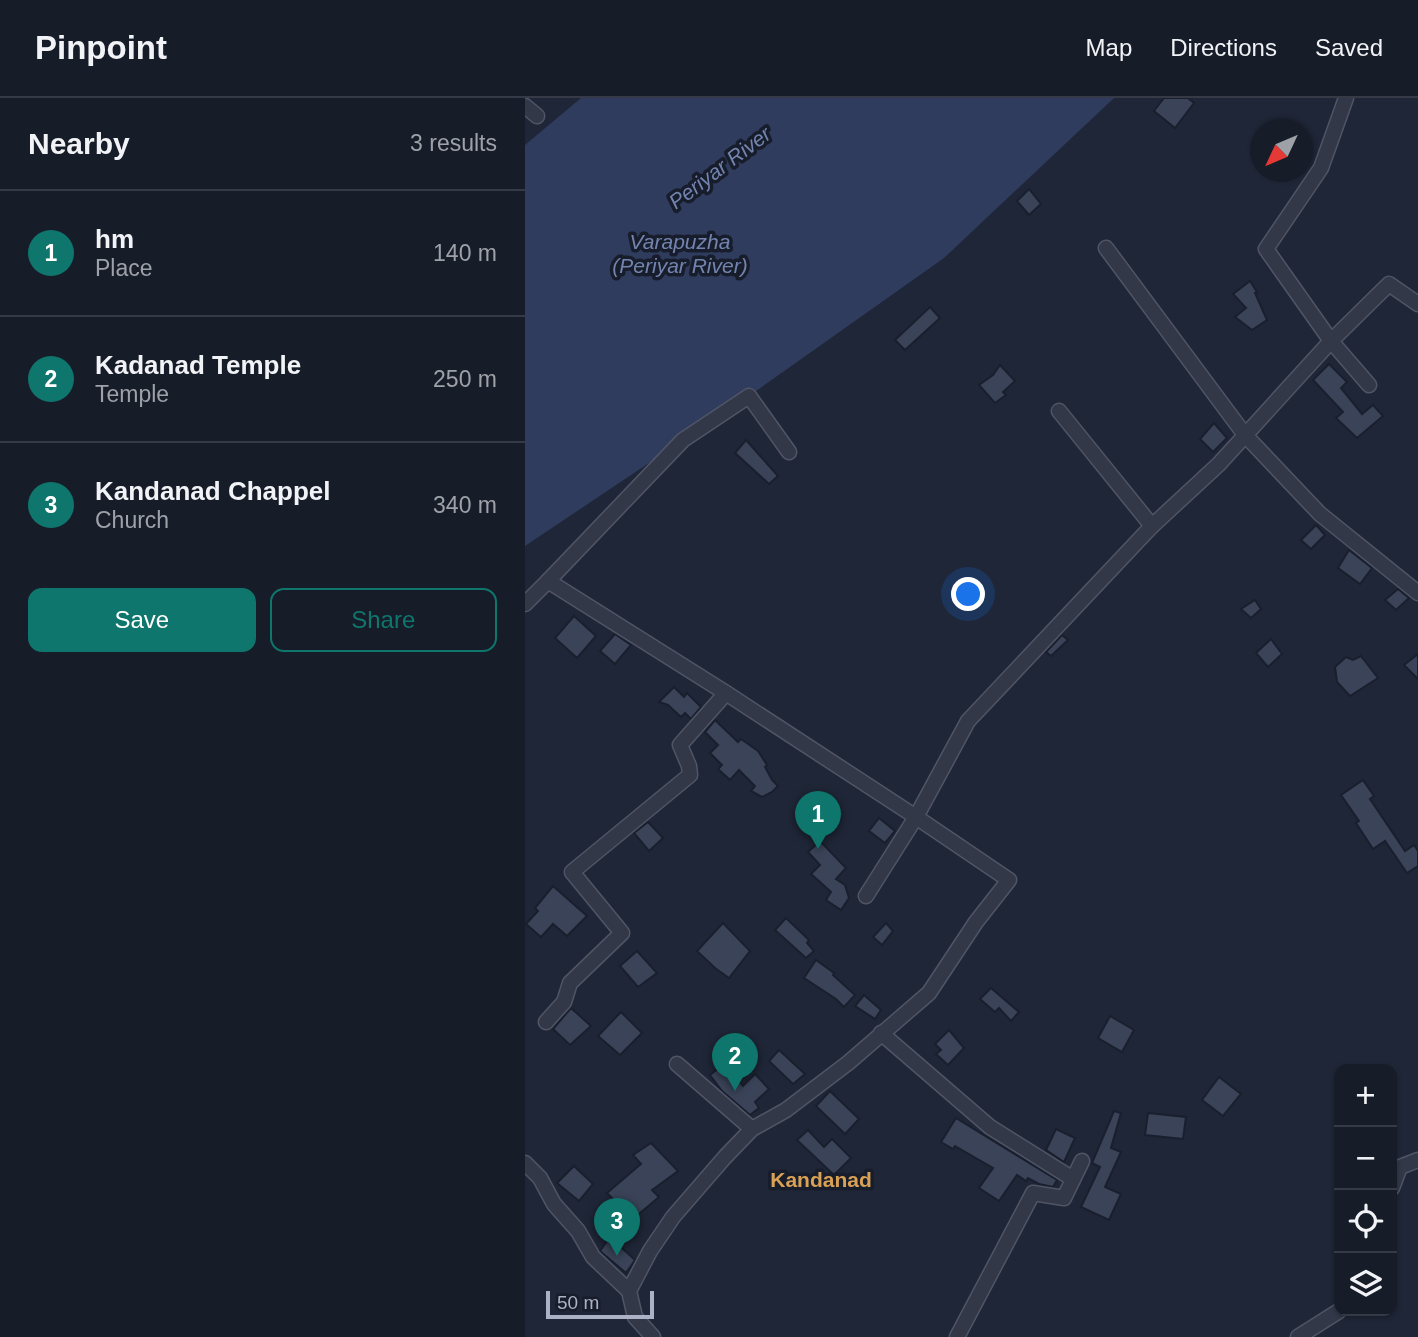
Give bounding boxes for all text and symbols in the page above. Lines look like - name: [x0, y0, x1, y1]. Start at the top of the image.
- text: Pinpoint: [35, 29, 167, 66]
- text: Map: [1086, 34, 1132, 61]
- text: Directions: [1170, 34, 1277, 61]
- text: Saved: [1315, 34, 1383, 61]
- north arrow: [1250, 119, 1313, 182]
- water label: Periyar River: [664, 121, 776, 213]
- text: Nearby: [28, 127, 130, 160]
- text: 3 results: [410, 130, 497, 156]
- text: hm: [95, 224, 134, 254]
- water label: Varapuzha (Periyar River): [612, 230, 748, 277]
- text: 1: [45, 240, 57, 266]
- text: 140 m: [433, 240, 497, 266]
- text: Place: [95, 255, 153, 281]
- text: Kadanad Temple: [95, 350, 301, 380]
- text: 2: [45, 366, 57, 392]
- text: 250 m: [433, 366, 497, 392]
- text: Temple: [95, 381, 169, 407]
- text: Kandanad Chappel: [95, 476, 330, 506]
- text: 3: [45, 492, 57, 518]
- text: 340 m: [433, 492, 497, 518]
- text: Church: [95, 507, 169, 533]
- your location: [951, 577, 985, 611]
- button: Save: [28, 588, 256, 652]
- button: Share: [270, 588, 497, 652]
- pin: 1: [795, 791, 841, 849]
- pin: 2: [712, 1033, 758, 1091]
- map controls: [1334, 1064, 1397, 1316]
- button: +: [1334, 1064, 1397, 1127]
- button: −: [1334, 1127, 1397, 1190]
- district label: Kandanad: [770, 1168, 872, 1191]
- button: locate: [1334, 1190, 1397, 1253]
- pin: 3: [594, 1198, 640, 1256]
- button: layers: [1334, 1253, 1397, 1316]
- scale bar: [546, 1288, 655, 1320]
- text: 50 m: [557, 1292, 599, 1313]

